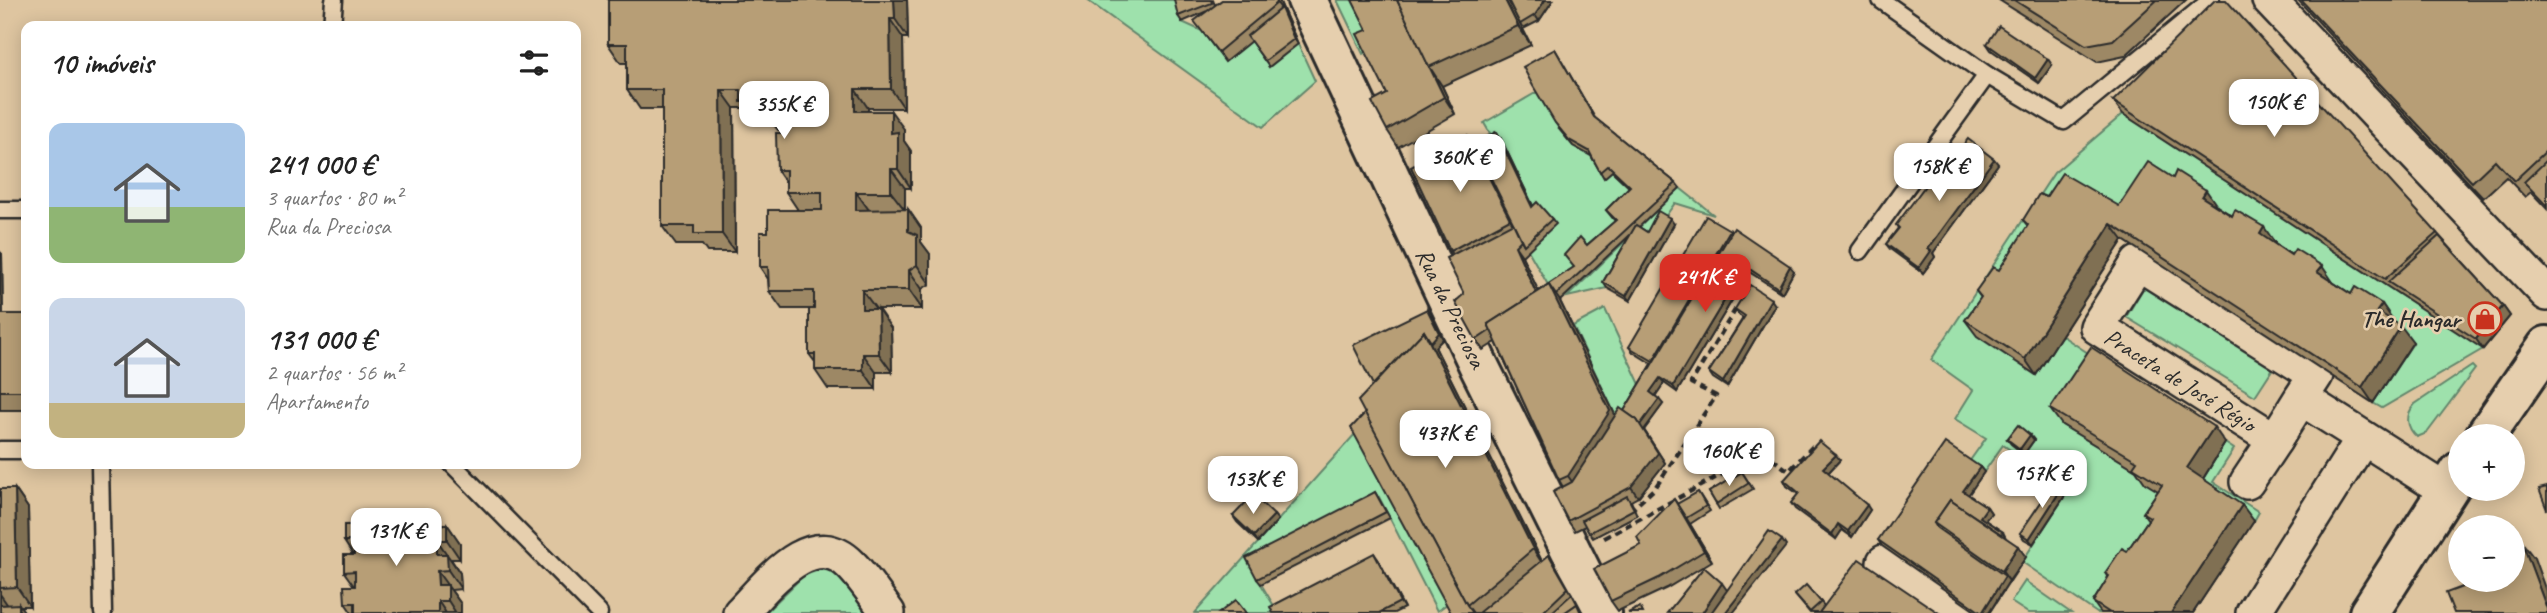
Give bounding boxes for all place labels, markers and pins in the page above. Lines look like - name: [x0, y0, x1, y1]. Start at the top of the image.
- pin: 150K €: [2217, 80, 2331, 139]
- pin: 355K €: [727, 82, 841, 141]
- pin: 360K €: [1403, 134, 1517, 194]
- pin: 158K €: [1882, 144, 1996, 203]
- pin: 241K €: [1648, 254, 1762, 314]
- shop icon: The Hangar: [2466, 300, 2504, 338]
- place label: The Hangar: [2361, 304, 2462, 334]
- pin: 437K €: [1388, 410, 1502, 470]
- pin: 160K €: [1672, 428, 1786, 488]
- pin: 157K €: [1985, 450, 2099, 510]
- pin: 153K €: [1196, 456, 1310, 516]
- pin: 131K €: [339, 508, 453, 568]

